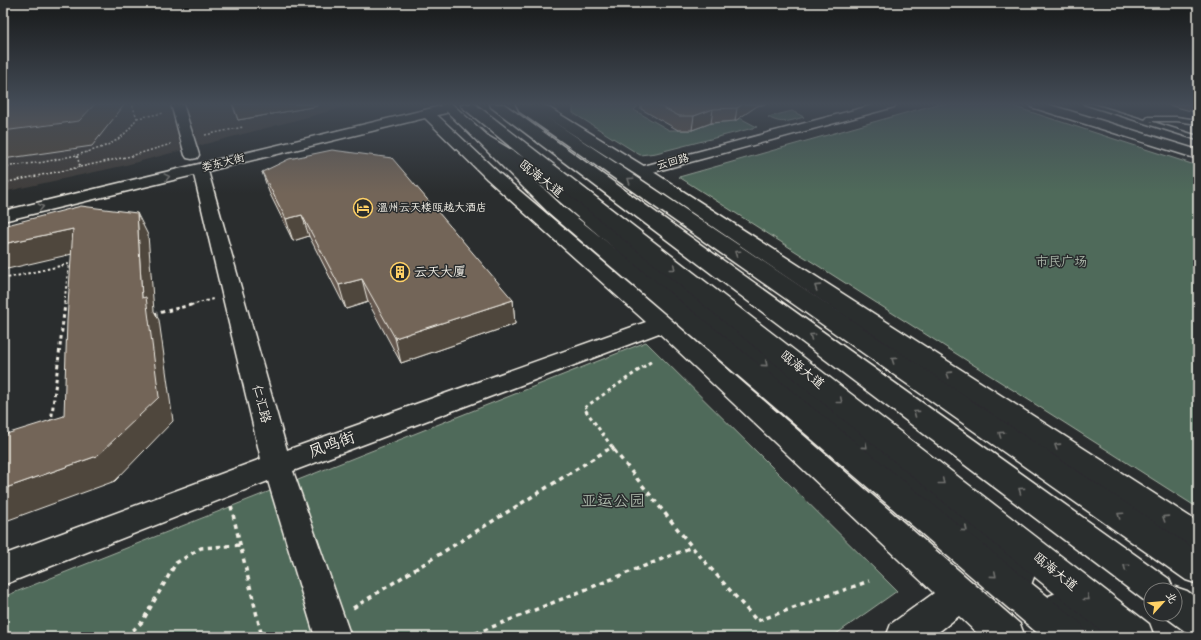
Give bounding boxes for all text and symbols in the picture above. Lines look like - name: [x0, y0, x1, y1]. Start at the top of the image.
- street label: 娄东大街: [199, 149, 247, 177]
- street label: 云回路: [655, 149, 691, 175]
- street label: 瓯海大道: [514, 155, 568, 203]
- one-way arrow: [164, 173, 171, 181]
- one-way arrow: [627, 177, 634, 185]
- hotel icon: 温州云天楼瓯越大酒店: [352, 197, 374, 219]
- place label: 温州云天楼瓯越大酒店: [377, 199, 487, 217]
- one-way arrow: [38, 203, 44, 211]
- one-way arrow: [735, 251, 742, 258]
- park label: 市民广场: [1035, 252, 1087, 273]
- building icon: 云天大厦: [389, 261, 411, 283]
- place label: 云天大厦: [414, 262, 466, 283]
- one-way arrow: [668, 263, 675, 270]
- one-way arrow: [814, 284, 821, 292]
- one-way arrow: [809, 333, 816, 340]
- street label: 瓯海大道: [775, 345, 829, 395]
- one-way arrow: [891, 357, 898, 365]
- one-way arrow: [760, 359, 767, 366]
- one-way arrow: [946, 372, 953, 379]
- street label: 仁汇路: [246, 382, 276, 426]
- one-way arrow: [836, 397, 843, 404]
- one-way arrow: [914, 411, 921, 418]
- street label: 凤鸣街: [305, 425, 359, 465]
- one-way arrow: [998, 431, 1005, 439]
- one-way arrow: [860, 442, 868, 449]
- one-way arrow: [1054, 443, 1061, 451]
- one-way arrow: [937, 478, 944, 485]
- one-way arrow: [1018, 487, 1025, 495]
- park label: 亚运公园: [581, 489, 645, 514]
- one-way arrow: [1117, 513, 1124, 520]
- one-way arrow: [1163, 516, 1170, 523]
- one-way arrow: [960, 525, 968, 532]
- street label: 瓯海大道: [1028, 547, 1082, 597]
- one-way arrow: [1123, 565, 1130, 572]
- one-way arrow: [989, 570, 997, 577]
- north arrow: [1143, 582, 1183, 622]
- text: 北: [1161, 589, 1182, 607]
- one-way arrow: [1083, 594, 1090, 601]

